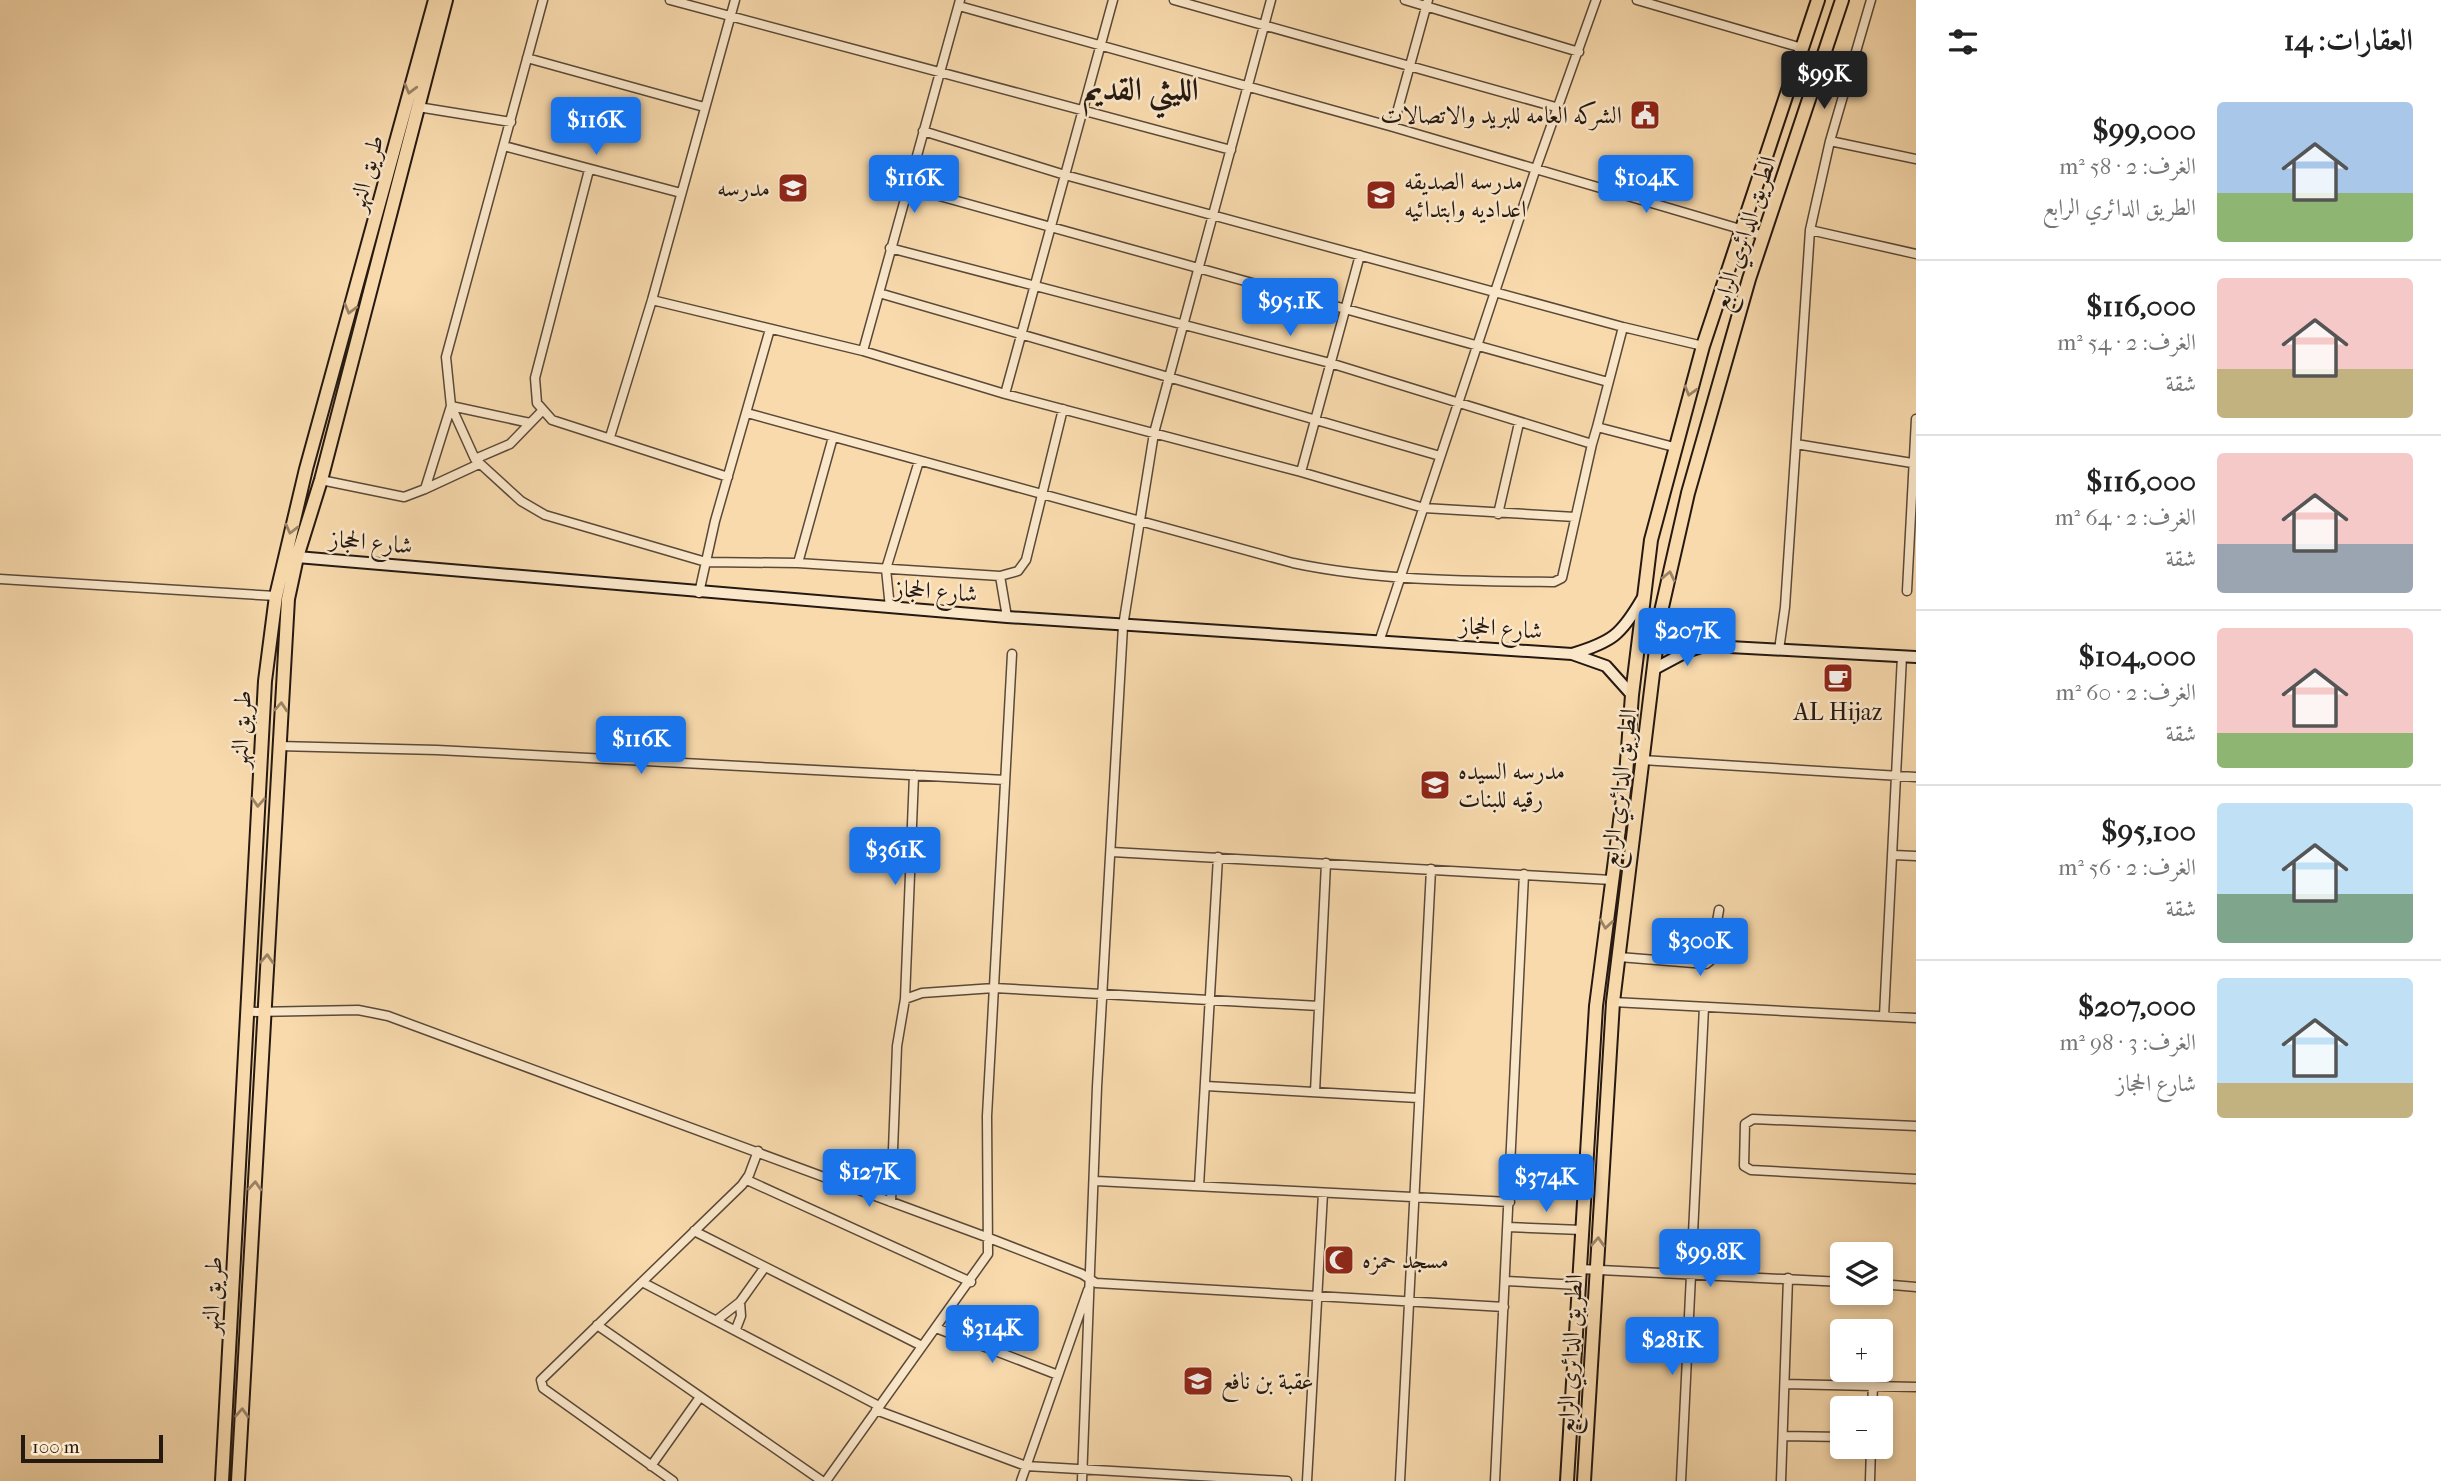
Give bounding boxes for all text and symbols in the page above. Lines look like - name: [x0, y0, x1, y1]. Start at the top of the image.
- icon: filters: [1944, 23, 1982, 61]
- text: العقارات: 14: [2284, 23, 2413, 58]
- pin: $99K: [1783, 52, 1865, 111]
- text: $99K: [1797, 60, 1851, 87]
- district label: الليثي القديم: [1083, 71, 1199, 119]
- one-way arrow: [404, 83, 419, 95]
- pin: $116K: [547, 97, 645, 157]
- public building icon: الشركه العامه للبريد والاتصالات: [1628, 98, 1662, 132]
- place label: الشركه العامه للبريد والاتصالات: [1380, 100, 1622, 131]
- text: $116K: [567, 106, 625, 133]
- text: $99,000: [2092, 113, 2196, 148]
- icon: home: [2273, 130, 2357, 214]
- street label: طريق النهر: [342, 132, 391, 217]
- street label: الطريق الدائري الرابع: [1706, 152, 1790, 316]
- text: الغرف: 2 · 58 m²: [2059, 153, 2196, 180]
- pin: $116K: [865, 156, 963, 215]
- pin: $104K: [1597, 156, 1695, 215]
- text: $116K: [885, 164, 943, 191]
- text: $104K: [1614, 164, 1678, 191]
- place label: مدرسه الصديقه اعداديه وابتدائيه: [1404, 167, 1526, 224]
- school or university icon: مدرسه: [776, 171, 810, 205]
- place label: مدرسه: [717, 174, 770, 202]
- school or university icon: مدرسه الصديقه اعداديه وابتدائيه: [1364, 178, 1398, 212]
- text: الطريق الدائري الرابع: [2042, 194, 2196, 221]
- pin: $95.1K: [1233, 278, 1347, 338]
- text: $95.1K: [1258, 287, 1322, 314]
- text: $116,000: [2086, 289, 2196, 324]
- one-way arrow: [344, 303, 358, 315]
- icon: home: [2273, 306, 2357, 390]
- text: الغرف: 2 · 54 m²: [2057, 329, 2196, 356]
- text: شقة: [2166, 370, 2196, 397]
- one-way arrow: [1684, 385, 1699, 397]
- text: $116,000: [2086, 464, 2196, 499]
- icon: home: [2273, 481, 2357, 565]
- text: الغرف: 2 · 64 m²: [2055, 504, 2196, 531]
- one-way arrow: [285, 523, 300, 535]
- street label: شارع الحجاز: [326, 524, 414, 566]
- text: شقة: [2166, 545, 2196, 572]
- one-way arrow: [1660, 570, 1675, 582]
- street label: شارع الحجاز: [891, 574, 978, 614]
- pin: $207K: [1638, 608, 1736, 668]
- street label: شارع الحجاز: [1456, 611, 1543, 651]
- text: $207K: [1655, 617, 1720, 644]
- text: $104,000: [2078, 639, 2196, 674]
- icon: home: [2273, 656, 2357, 740]
- cafe icon: AL Hijaz: [1821, 661, 1855, 695]
- text: الغرف: 2 · 60 m²: [2056, 679, 2196, 706]
- street label: طريق النهر: [225, 689, 258, 772]
- place label: AL Hijaz: [1792, 698, 1883, 726]
- one-way arrow: [273, 701, 288, 712]
- street label: الطريق الدائري الرابع: [1595, 707, 1651, 870]
- pin: $116K: [592, 716, 690, 776]
- text: شقة: [2166, 720, 2196, 747]
- text: $116K: [612, 725, 670, 752]
- place label: مدرسه السيده رقيه للبنات: [1458, 757, 1565, 813]
- school or university icon: مدرسه السيده رقيه للبنات: [1418, 768, 1452, 802]
- one-way arrow: [251, 797, 266, 808]
- text: $95,100: [2101, 814, 2196, 849]
- pin: $361K: [846, 828, 944, 887]
- icon: home: [2273, 831, 2357, 915]
- text: $361K: [865, 836, 925, 863]
- text: الغرف: 2 · 56 m²: [2058, 854, 2196, 881]
- text: شقة: [2166, 895, 2196, 922]
- one-way arrow: [1599, 918, 1614, 929]
- pin: $300K: [1651, 918, 1749, 978]
- text: $300K: [1668, 927, 1732, 954]
- one-way arrow: [260, 953, 275, 964]
- text: $207,000: [2078, 989, 2196, 1024]
- icon: home: [2273, 1006, 2357, 1090]
- text: الغرف: 3 · 98 m²: [2059, 1029, 2196, 1056]
- text: شارع الحجاز: [2116, 1070, 2196, 1097]
- pin: $127K: [820, 1150, 918, 1209]
- pin: $374K: [1497, 1154, 1595, 1214]
- text: $127K: [839, 1158, 899, 1185]
- text: $374K: [1515, 1163, 1577, 1190]
- one-way arrow: [248, 1180, 263, 1191]
- pin: $99.8K: [1653, 1230, 1767, 1289]
- one-way arrow: [1590, 1236, 1605, 1247]
- text: $99.8K: [1675, 1238, 1745, 1265]
- map controls: [1830, 1242, 1893, 1459]
- button: layers: [1830, 1242, 1893, 1305]
- mosque icon: مسجد حمزه: [1322, 1243, 1356, 1277]
- place label: مسجد حمزه: [1362, 1246, 1449, 1275]
- street label: طريق النهر: [196, 1255, 229, 1338]
- street label: الطريق الدائري الرابع: [1552, 1273, 1596, 1435]
- pin: $314K: [943, 1306, 1041, 1365]
- text: $314K: [962, 1314, 1022, 1341]
- pin: $281K: [1623, 1318, 1721, 1377]
- button: +: [1830, 1319, 1893, 1382]
- text: $281K: [1642, 1326, 1702, 1353]
- school or university icon: عقبة بن نافع: [1181, 1364, 1215, 1398]
- place label: عقبة بن نافع: [1221, 1367, 1314, 1403]
- button: −: [1830, 1396, 1893, 1459]
- one-way arrow: [234, 1407, 249, 1418]
- scale bar: [21, 1432, 163, 1464]
- text: 100 m: [32, 1436, 80, 1458]

